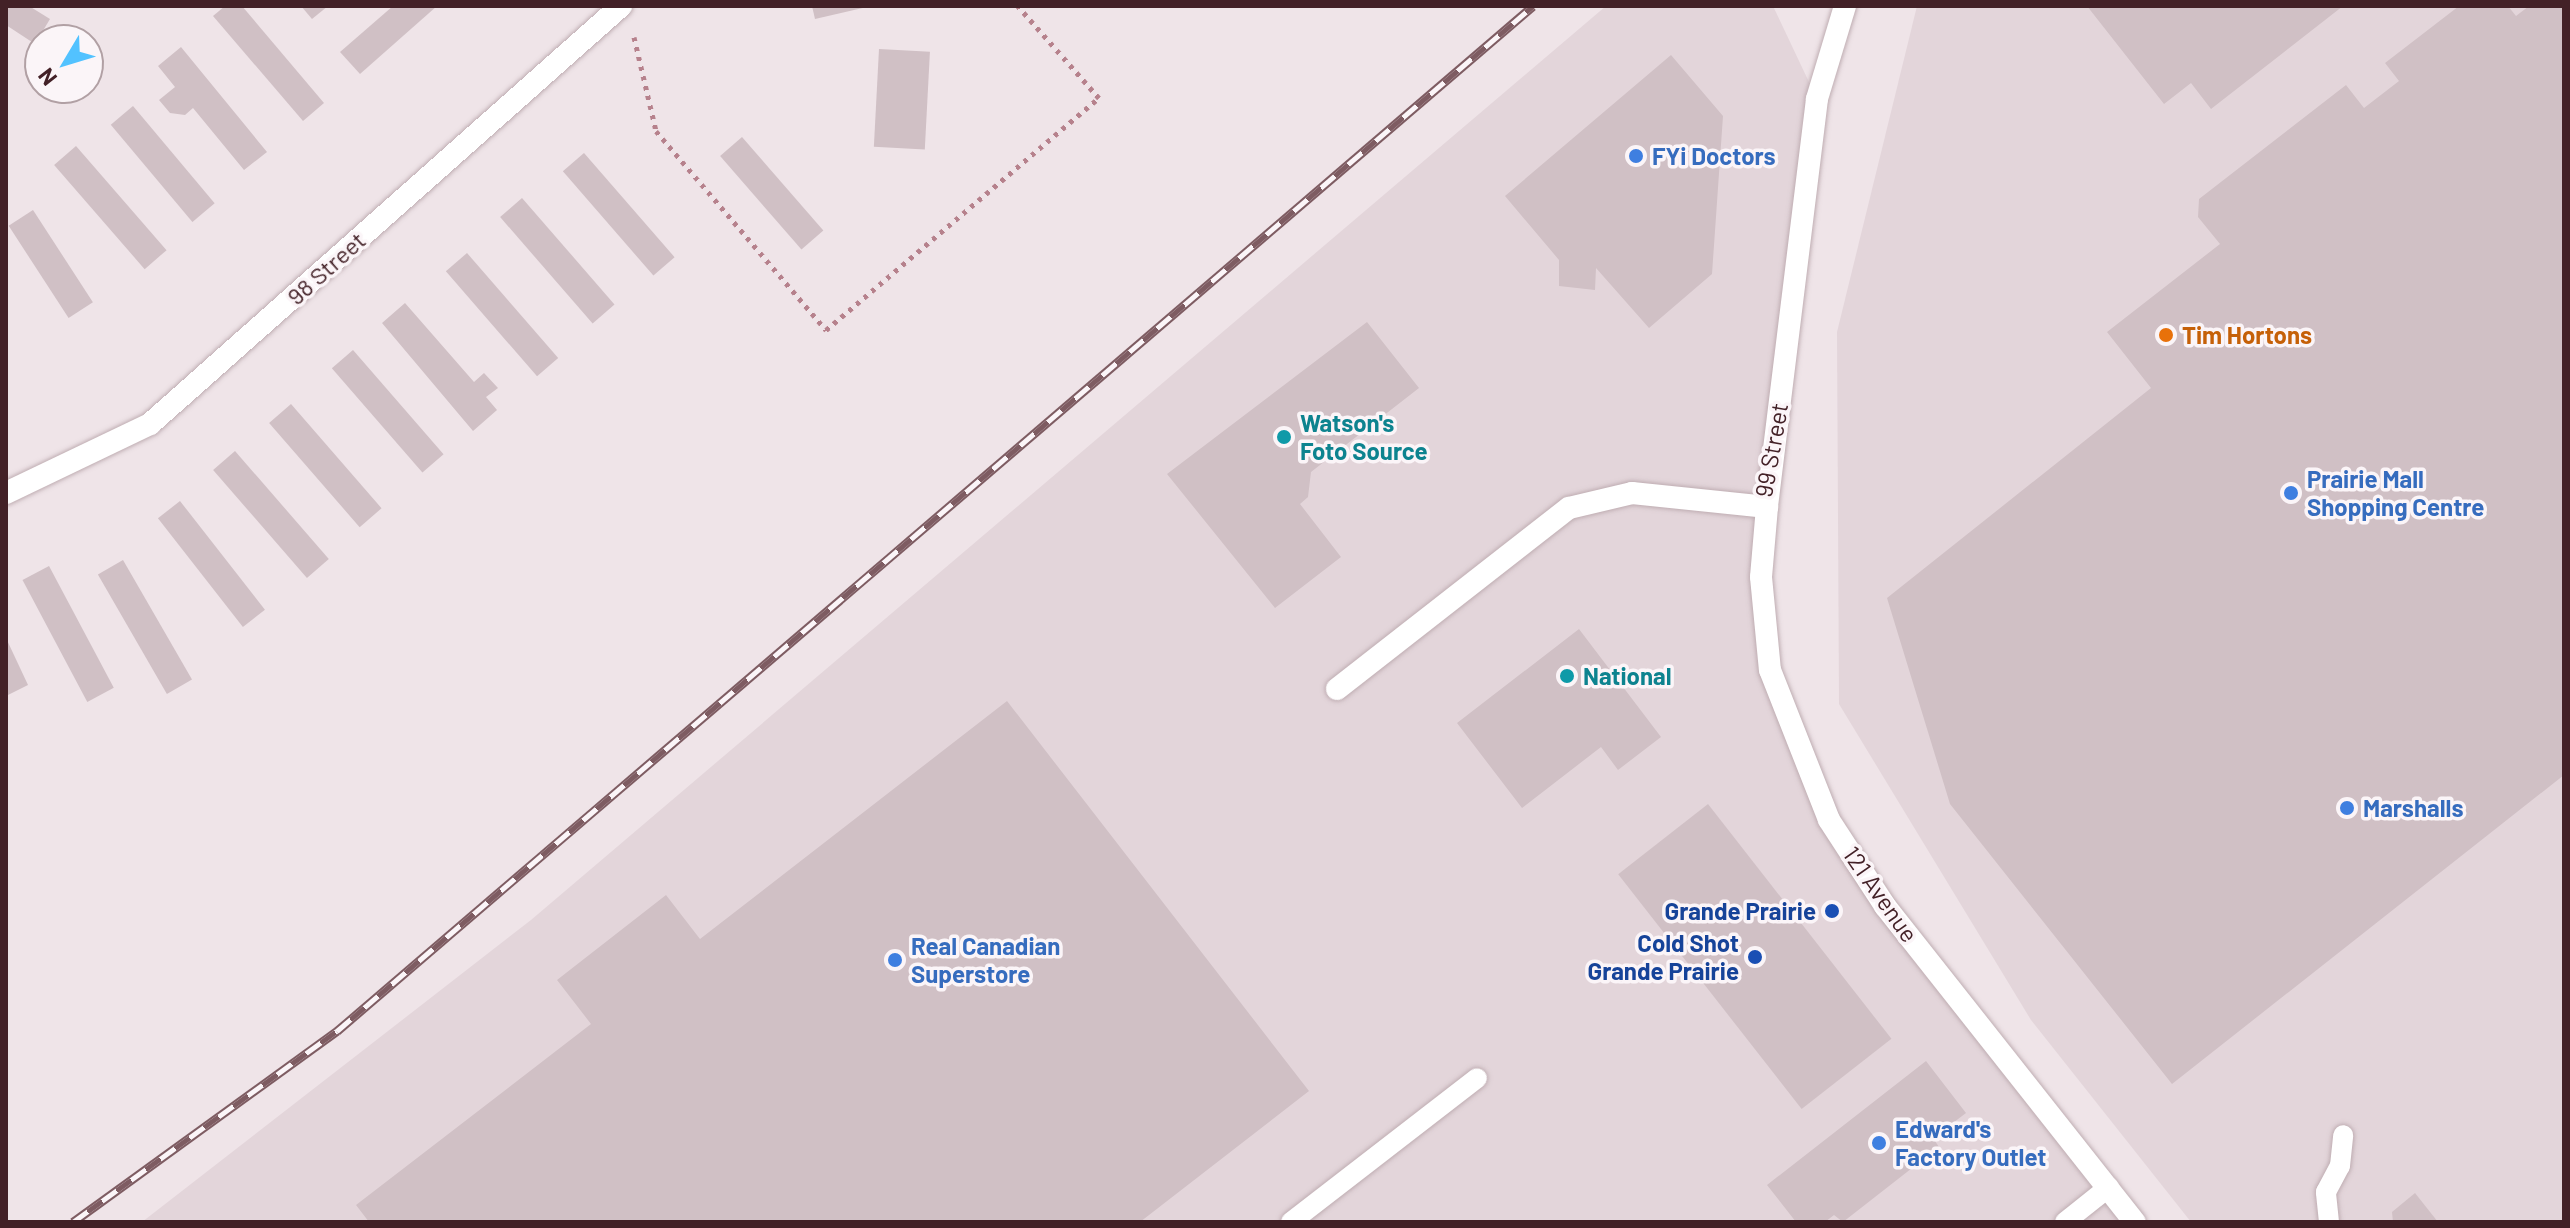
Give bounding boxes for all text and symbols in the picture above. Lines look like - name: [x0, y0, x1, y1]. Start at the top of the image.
- north arrow: [24, 24, 104, 104]
- text: N: [32, 64, 61, 91]
- place label: FYi Doctors: [1652, 142, 1776, 170]
- marker: FYi Doctors: [1627, 147, 1645, 165]
- street label: 98 Street: [281, 225, 371, 311]
- place label: Tim Hortons: [2182, 321, 2312, 349]
- marker: Tim Hortons: [2157, 326, 2175, 344]
- street label: 99 Street: [1749, 401, 1793, 499]
- place label: Watson's Foto Source: [1300, 409, 1428, 465]
- marker: Watson's Foto Source: [1275, 428, 1293, 446]
- place label: Prairie Mall Shopping Centre: [2307, 465, 2484, 521]
- marker: Prairie Mall Shopping Centre: [2282, 484, 2300, 502]
- place label: National: [1583, 662, 1672, 690]
- marker: National: [1558, 667, 1576, 685]
- place label: Marshalls: [2363, 794, 2463, 822]
- marker: Marshalls: [2338, 799, 2356, 817]
- street label: 121 Avenue: [1838, 841, 1924, 947]
- place label: Grande Prairie: [1664, 897, 1816, 925]
- marker: Grande Prairie: [1823, 902, 1841, 920]
- place label: Cold Shot Grande Prairie: [1587, 929, 1739, 985]
- place label: Real Canadian Superstore: [911, 932, 1060, 988]
- marker: Cold Shot Grande Prairie: [1746, 948, 1764, 966]
- marker: Real Canadian Superstore: [886, 951, 904, 969]
- place label: Edward's Factory Outlet: [1895, 1115, 2046, 1171]
- marker: Edward's Factory Outlet: [1870, 1134, 1888, 1152]

